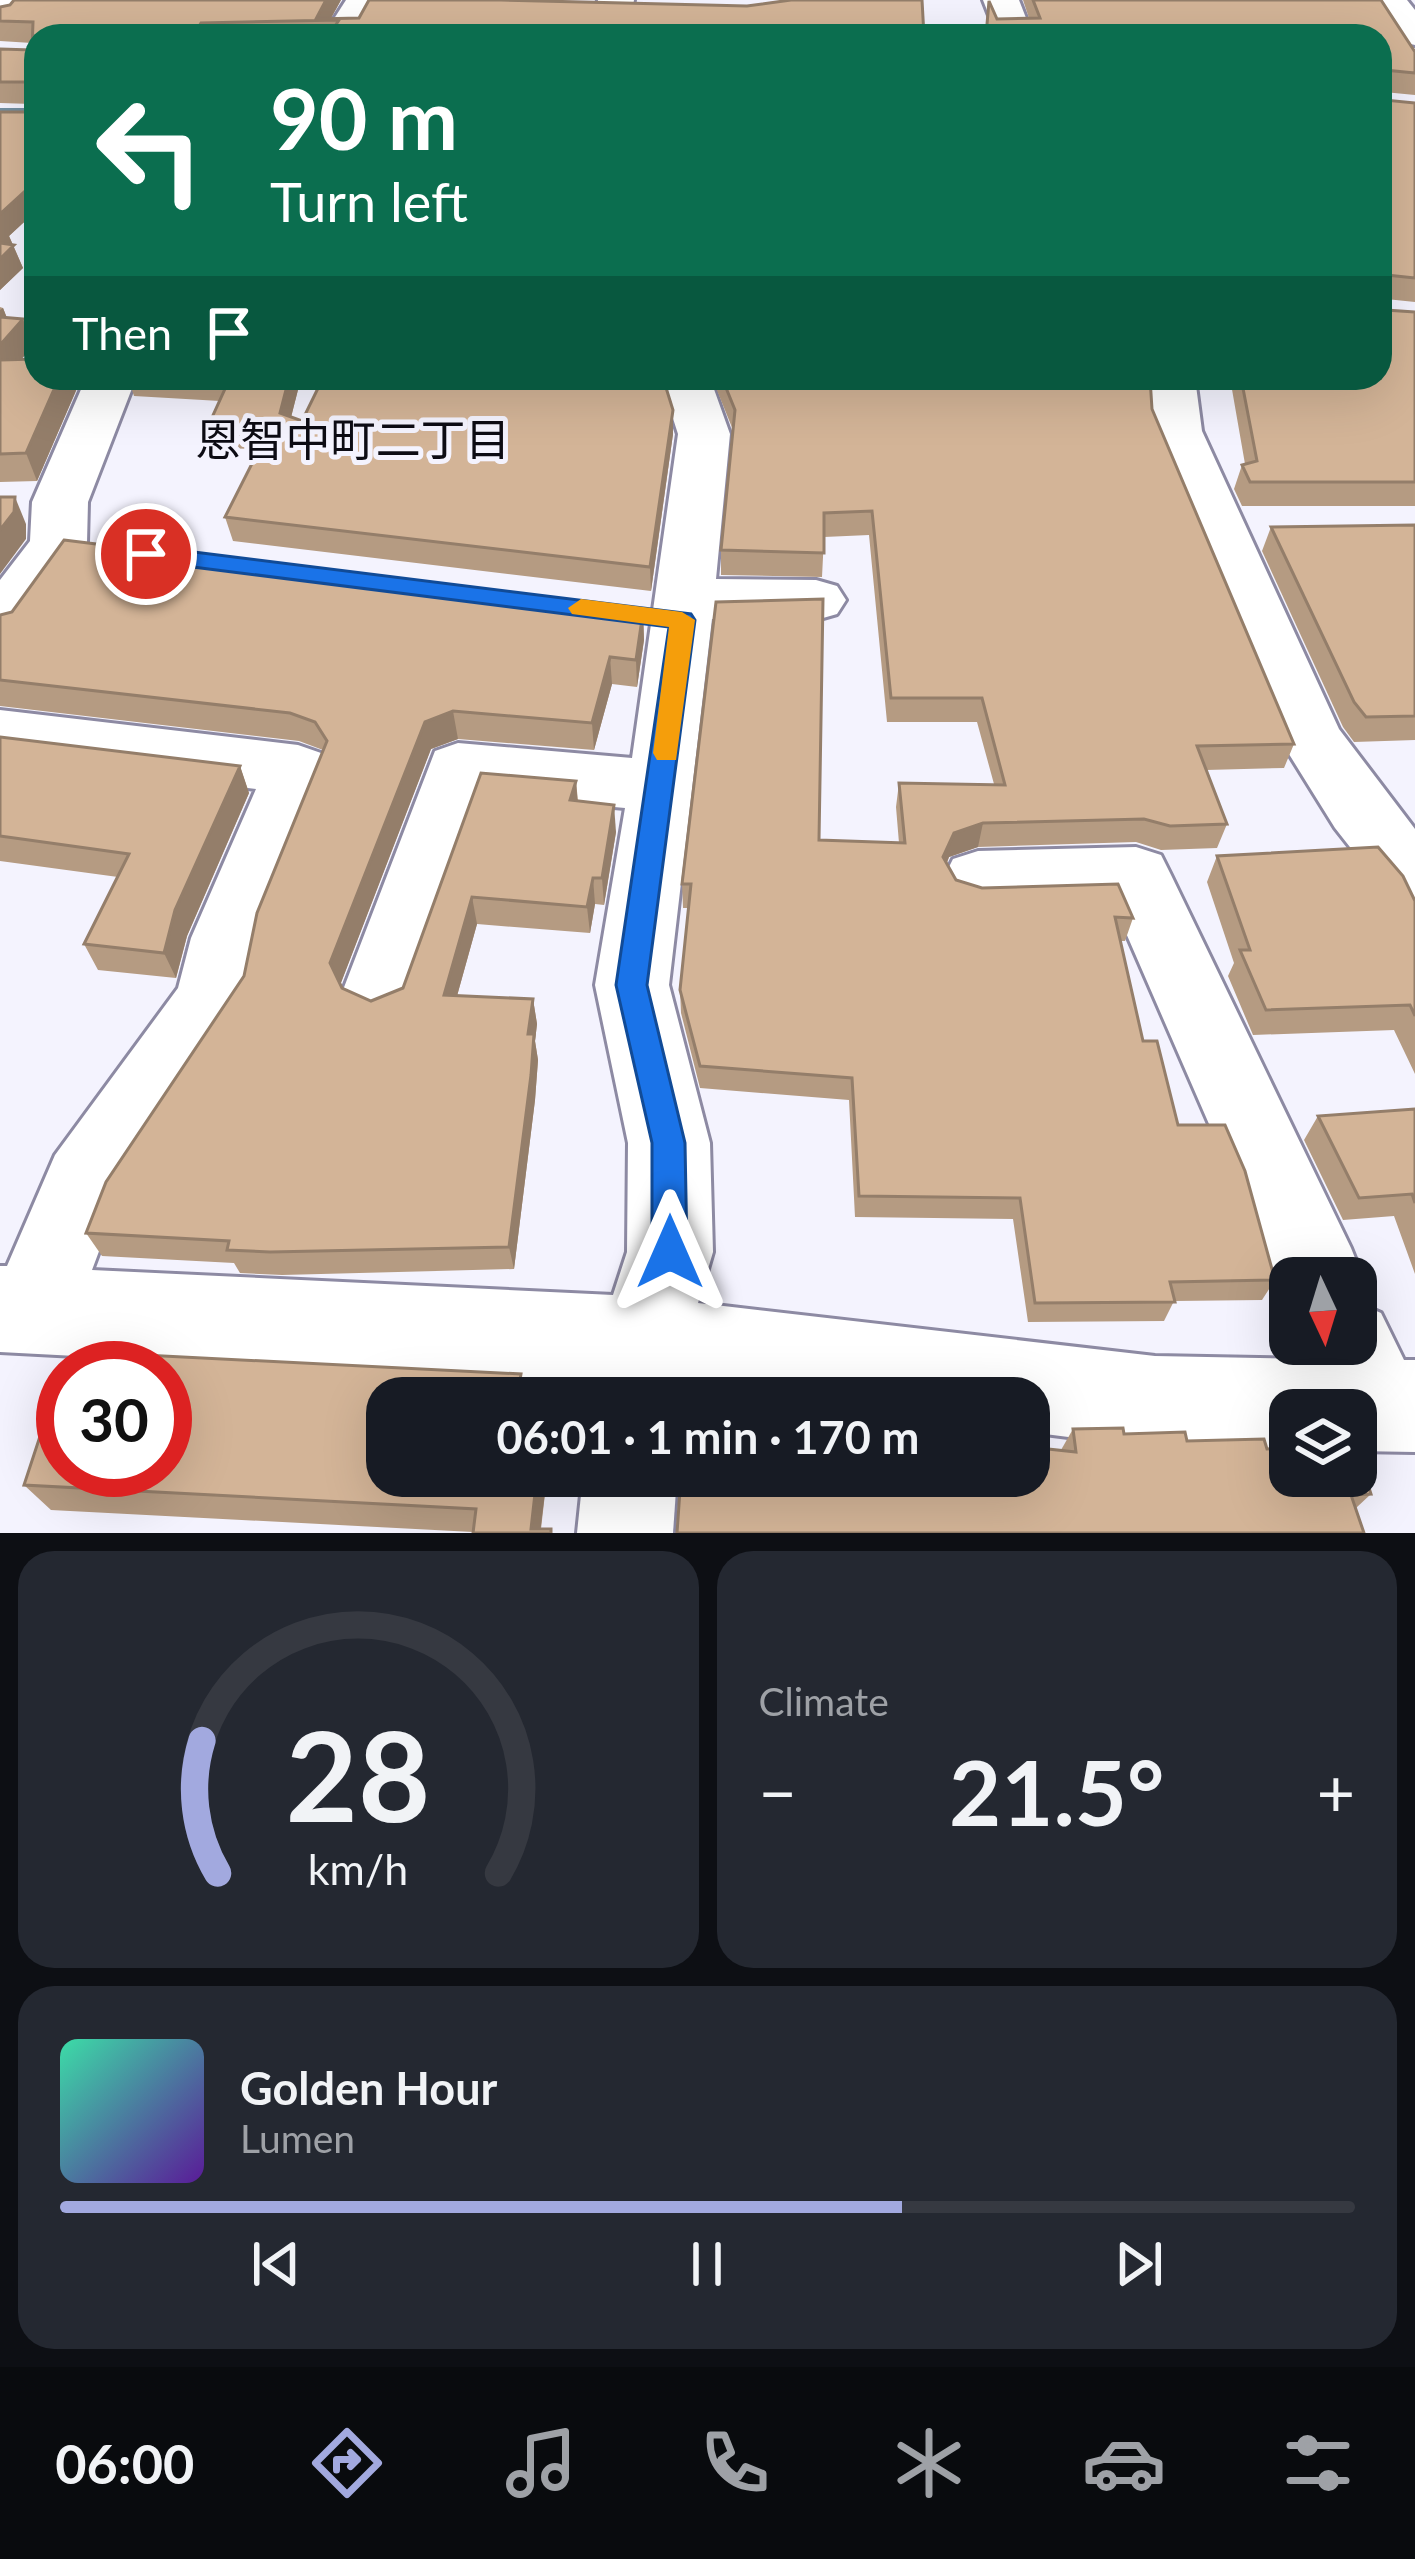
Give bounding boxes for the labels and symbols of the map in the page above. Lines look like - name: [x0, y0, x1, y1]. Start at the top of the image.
- district label: 恩智中町二丁目: [195, 412, 511, 466]
- pin: [95, 503, 197, 605]
- position arrow: [607, 1189, 733, 1315]
- north arrow: [1269, 1257, 1377, 1365]
- speed limit sign: 30: [36, 1341, 192, 1497]

